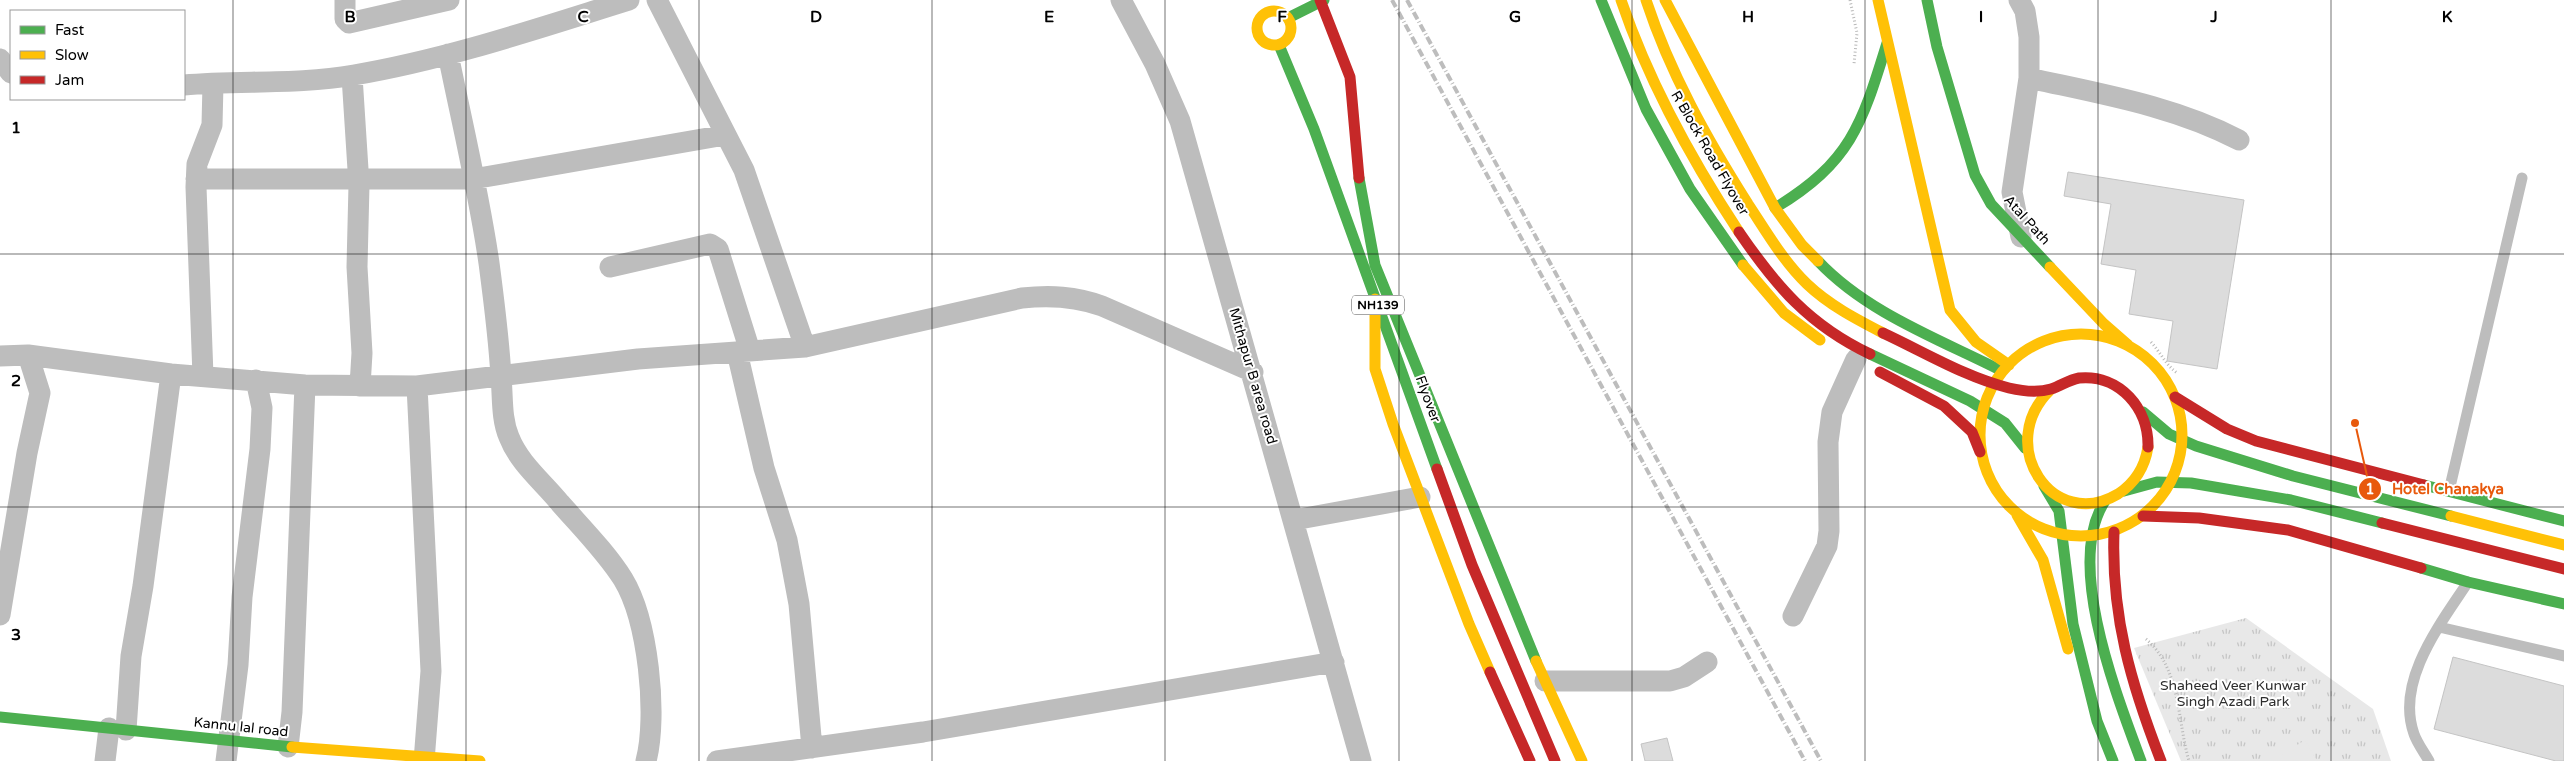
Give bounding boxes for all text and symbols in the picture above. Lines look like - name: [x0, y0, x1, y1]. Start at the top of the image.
- text: B: [344, 7, 356, 27]
- text: C: [577, 7, 589, 27]
- text: D: [810, 7, 822, 27]
- text: E: [1044, 7, 1054, 27]
- text: F: [1277, 7, 1287, 27]
- text: G: [1509, 7, 1521, 27]
- text: H: [1742, 7, 1754, 27]
- text: I: [1979, 7, 1983, 27]
- text: J: [2209, 7, 2218, 27]
- text: K: [2442, 7, 2453, 27]
- legend: [10, 10, 185, 100]
- text: Fast: [55, 21, 85, 39]
- text: Slow: [55, 46, 89, 64]
- text: Jam: [55, 71, 84, 89]
- street label: R Block Road Flyover: [1667, 88, 1753, 219]
- text: 1: [11, 118, 21, 138]
- street label: Atal Path: [2000, 192, 2054, 248]
- road number: NH139: [1352, 296, 1404, 314]
- street label: Mithapur B area road: [1225, 306, 1281, 446]
- text: 2: [11, 371, 21, 391]
- street label: Flyover: [1412, 373, 1444, 425]
- callout: Hotel Chanakya: [2357, 474, 2514, 504]
- text: 1: [2365, 480, 2375, 498]
- text: Hotel Chanakya: [2392, 480, 2504, 499]
- text: 3: [11, 625, 21, 645]
- park label: Shaheed Veer Kunwar Singh Azadi Park: [2160, 677, 2307, 710]
- street label: Kannu lal road: [193, 714, 289, 740]

